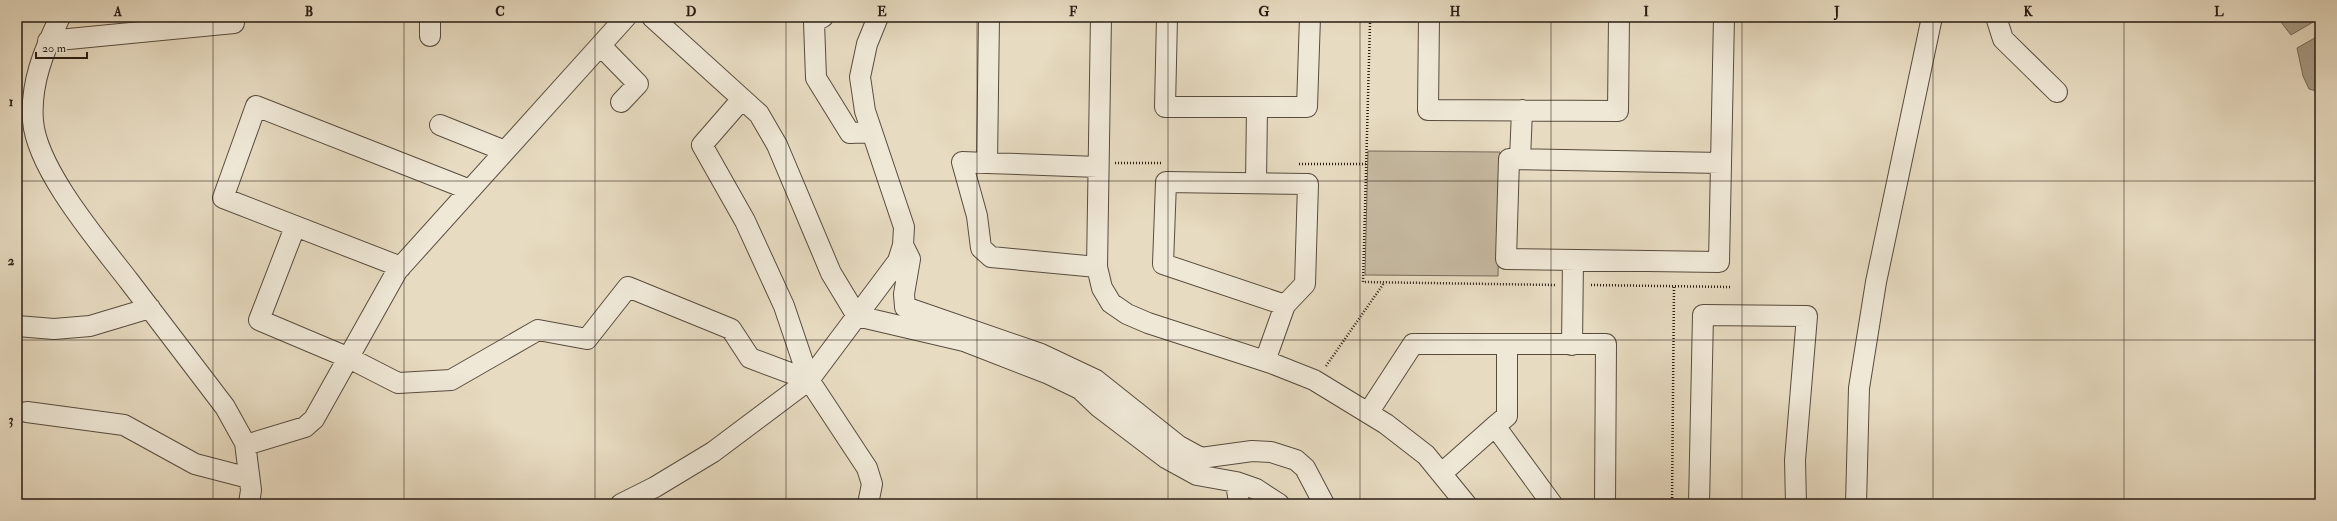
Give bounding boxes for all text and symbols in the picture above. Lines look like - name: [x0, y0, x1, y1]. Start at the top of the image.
- text: A: [113, 4, 123, 20]
- text: B: [305, 4, 313, 20]
- text: C: [495, 4, 505, 20]
- text: D: [686, 4, 697, 20]
- text: E: [877, 4, 887, 20]
- text: F: [1069, 4, 1078, 20]
- text: G: [1259, 4, 1270, 20]
- text: H: [1450, 4, 1461, 20]
- text: I: [1643, 4, 1649, 20]
- text: J: [1833, 4, 1840, 21]
- text: K: [2023, 4, 2033, 20]
- text: L: [2214, 4, 2224, 20]
- scale bar: [36, 34, 87, 60]
- text: 20 m: [42, 41, 67, 56]
- text: 1: [9, 94, 14, 110]
- text: 2: [8, 253, 15, 269]
- text: 3: [9, 412, 14, 428]

